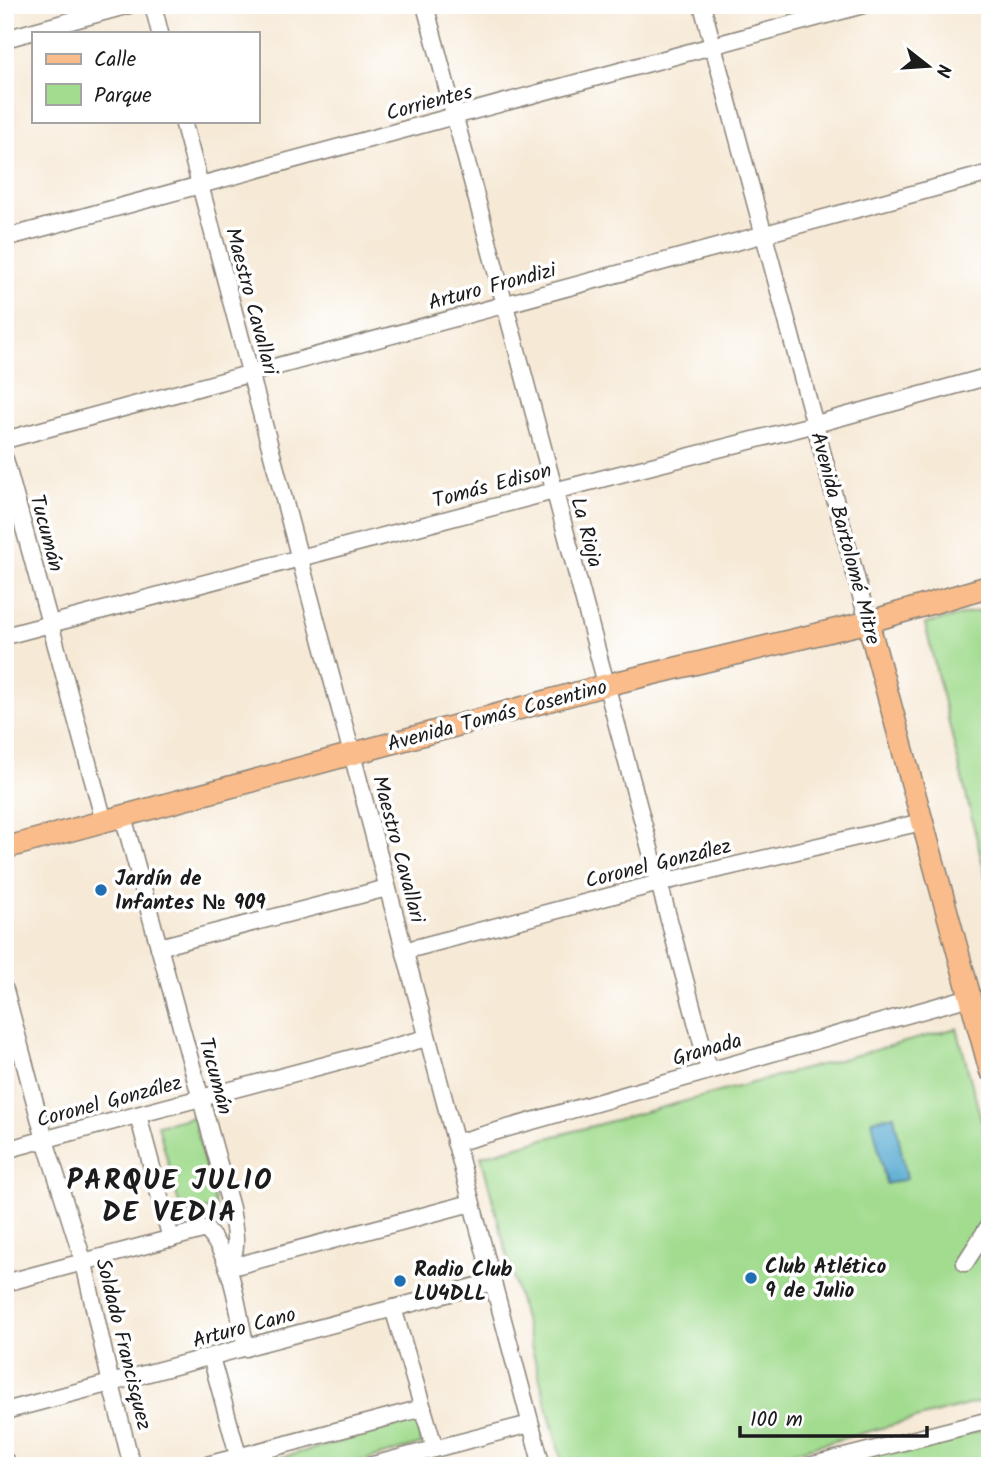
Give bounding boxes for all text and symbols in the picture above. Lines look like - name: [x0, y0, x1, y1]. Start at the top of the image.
- legend: [32, 32, 259, 122]
- north arrow: [894, 32, 964, 102]
- text: Calle: [94, 44, 137, 77]
- text: N: [926, 60, 958, 81]
- street label: Corrientes: [383, 76, 476, 131]
- text: Parque: [94, 80, 152, 113]
- street label: Maestro Cavallari: [215, 224, 286, 380]
- street label: Arturo Frondizi: [425, 254, 561, 320]
- street label: Avenida Bartolomé Mitre: [800, 428, 889, 649]
- street label: Tomás Edison: [429, 455, 556, 518]
- street label: Tucumán: [19, 491, 72, 576]
- street label: La Rioja: [560, 493, 611, 571]
- street label: Avenida Tomás Cosentino: [384, 671, 611, 762]
- street label: Maestro Cavallari: [362, 772, 433, 928]
- street label: Coronel González: [582, 830, 735, 899]
- place label: Jardín de Infantes № 909: [115, 863, 266, 920]
- marker: Jardín de Infantes № 909: [93, 882, 109, 898]
- street label: Granada: [669, 1025, 746, 1076]
- street label: Tucumán: [188, 1034, 241, 1119]
- street label: Coronel González: [33, 1067, 186, 1138]
- district label: PARQUE JULIO DE VEDIA: [67, 1159, 273, 1236]
- place label: Club Atlético 9 de Julio: [765, 1251, 887, 1308]
- place label: Radio Club LU4DLL: [414, 1254, 513, 1311]
- street label: Soldado Francisquez: [85, 1255, 160, 1434]
- marker: Club Atlético 9 de Julio: [743, 1270, 759, 1286]
- marker: Radio Club LU4DLL: [392, 1273, 408, 1289]
- street label: Arturo Cano: [189, 1299, 300, 1358]
- scale bar: [740, 1394, 927, 1438]
- text: 100 m: [750, 1404, 803, 1437]

